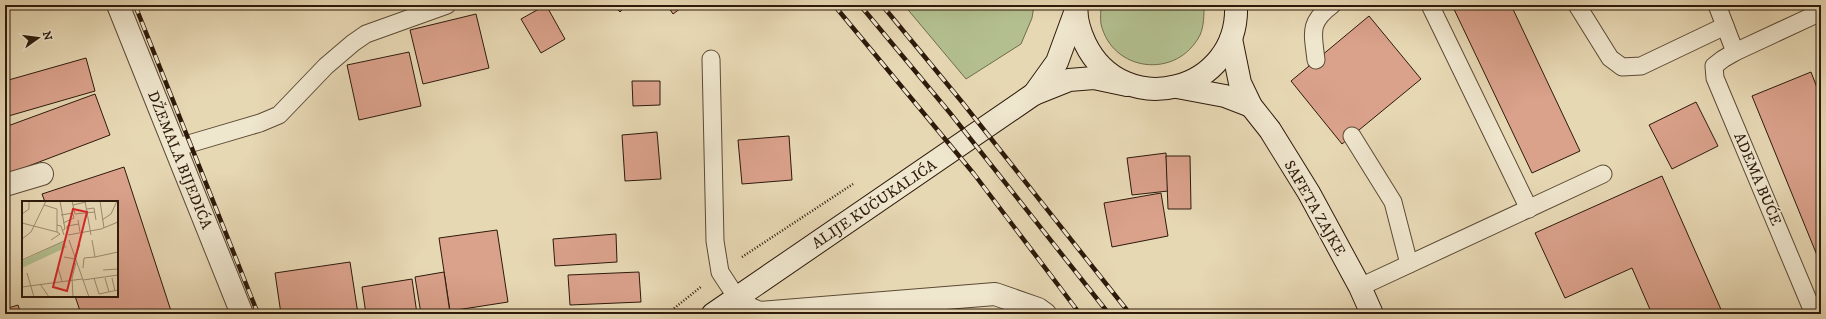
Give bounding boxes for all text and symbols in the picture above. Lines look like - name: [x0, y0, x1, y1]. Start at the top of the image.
- north arrow: [18, 18, 58, 58]
- text: N: [39, 30, 55, 42]
- street label: DŽEMALA BIJEDIĆA: [143, 88, 217, 233]
- street label: ADEMA BUĆE: [1729, 129, 1787, 229]
- street label: ALIJE KUČUKALIĆA: [808, 155, 941, 253]
- street label: SAFETA ZAJKE: [1280, 157, 1350, 260]
- inset map: [22, 201, 118, 297]

